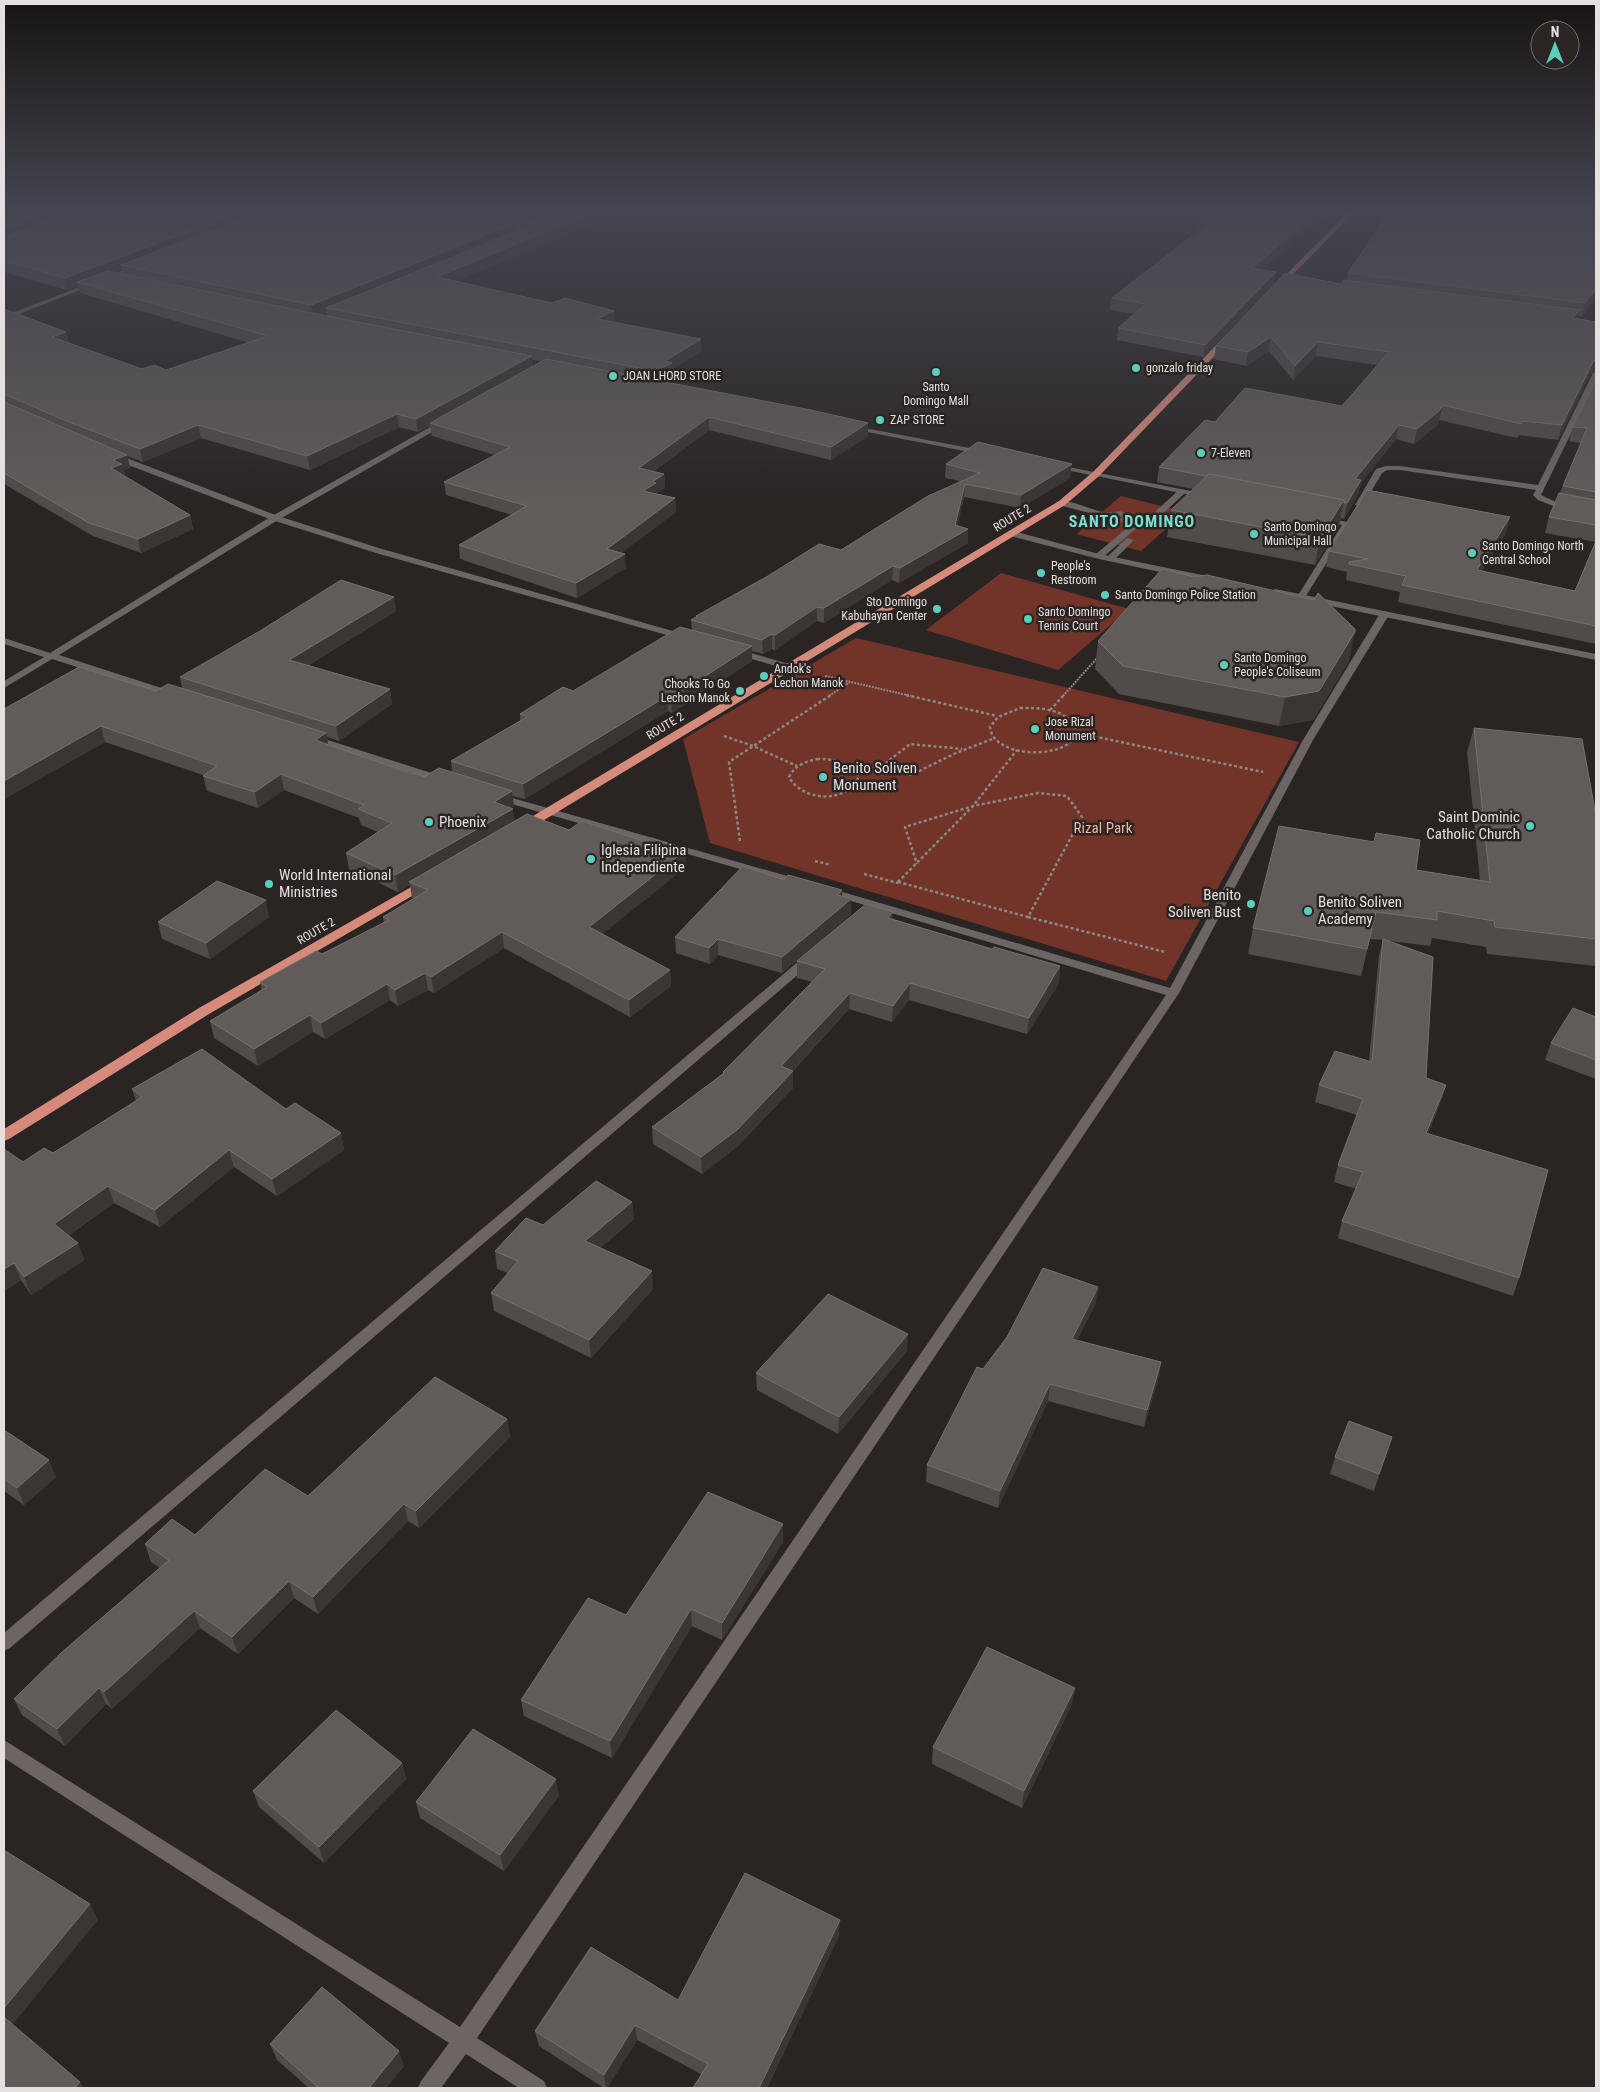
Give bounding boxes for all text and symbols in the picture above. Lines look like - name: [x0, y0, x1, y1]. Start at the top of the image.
- north arrow: [1530, 20, 1580, 70]
- text: N: [1551, 24, 1559, 40]
- place label: gonzalo friday: [1146, 361, 1213, 375]
- marker: gonzalo friday: [1130, 362, 1142, 374]
- marker: Santo Domingo Mall: [930, 366, 942, 378]
- place label: JOAN LHORD STORE: [623, 369, 721, 383]
- marker: JOAN LHORD STORE: [607, 370, 619, 382]
- place label: Santo Domingo Mall: [903, 380, 969, 408]
- place label: ZAP STORE: [890, 413, 945, 427]
- marker: ZAP STORE: [874, 414, 886, 426]
- place label: 7-Eleven: [1211, 446, 1251, 460]
- marker: 7-Eleven: [1195, 447, 1207, 459]
- street label: ROUTE 2: [991, 501, 1033, 535]
- district label: SANTO DOMINGO: [1069, 512, 1195, 531]
- place label: Santo Domingo Municipal Hall: [1264, 520, 1336, 548]
- marker: Santo Domingo Municipal Hall: [1248, 528, 1260, 540]
- place label: Santo Domingo North Central School: [1482, 539, 1584, 567]
- marker: Santo Domingo North Central School: [1466, 547, 1478, 559]
- place label: People's Restroom: [1051, 559, 1097, 587]
- marker: People's Restroom: [1035, 567, 1047, 579]
- place label: Santo Domingo Police Station: [1115, 588, 1256, 602]
- marker: Santo Domingo Police Station: [1099, 589, 1111, 601]
- place label: Sto Domingo Kabuhayan Center: [841, 595, 927, 623]
- marker: Sto Domingo Kabuhayan Center: [931, 603, 943, 615]
- place label: Santo Domingo Tennis Court: [1038, 605, 1110, 633]
- marker: Santo Domingo Tennis Court: [1022, 613, 1034, 625]
- place label: Santo Domingo People's Coliseum: [1234, 651, 1321, 679]
- marker: Santo Domingo People's Coliseum: [1218, 659, 1230, 671]
- place label: Andok's Lechon Manok: [774, 662, 844, 690]
- marker: Andok's Lechon Manok: [758, 670, 770, 682]
- place label: Chooks To Go Lechon Manok: [661, 677, 731, 705]
- marker: Chooks To Go Lechon Manok: [734, 685, 746, 697]
- street label: ROUTE 2: [644, 709, 686, 743]
- place label: Jose Rizal Monument: [1045, 715, 1096, 743]
- marker: Jose Rizal Monument: [1029, 723, 1041, 735]
- place label: Benito Soliven Monument: [833, 759, 917, 794]
- marker: Benito Soliven Monument: [817, 771, 829, 783]
- place label: Saint Dominic Catholic Church: [1426, 808, 1520, 843]
- place label: Phoenix: [439, 813, 487, 831]
- marker: Phoenix: [423, 816, 435, 828]
- park label: Rizal Park: [1074, 819, 1133, 837]
- marker: Saint Dominic Catholic Church: [1524, 820, 1536, 832]
- place label: Iglesia Filipina Independiente: [601, 841, 686, 876]
- marker: Iglesia Filipina Independiente: [585, 853, 597, 865]
- place label: World International Ministries: [279, 866, 391, 901]
- marker: World International Ministries: [263, 878, 275, 890]
- place label: Benito Soliven Bust: [1168, 886, 1241, 921]
- place label: Benito Soliven Academy: [1318, 893, 1402, 928]
- marker: Benito Soliven Bust: [1245, 898, 1257, 910]
- marker: Benito Soliven Academy: [1302, 905, 1314, 917]
- street label: ROUTE 2: [295, 915, 337, 947]

